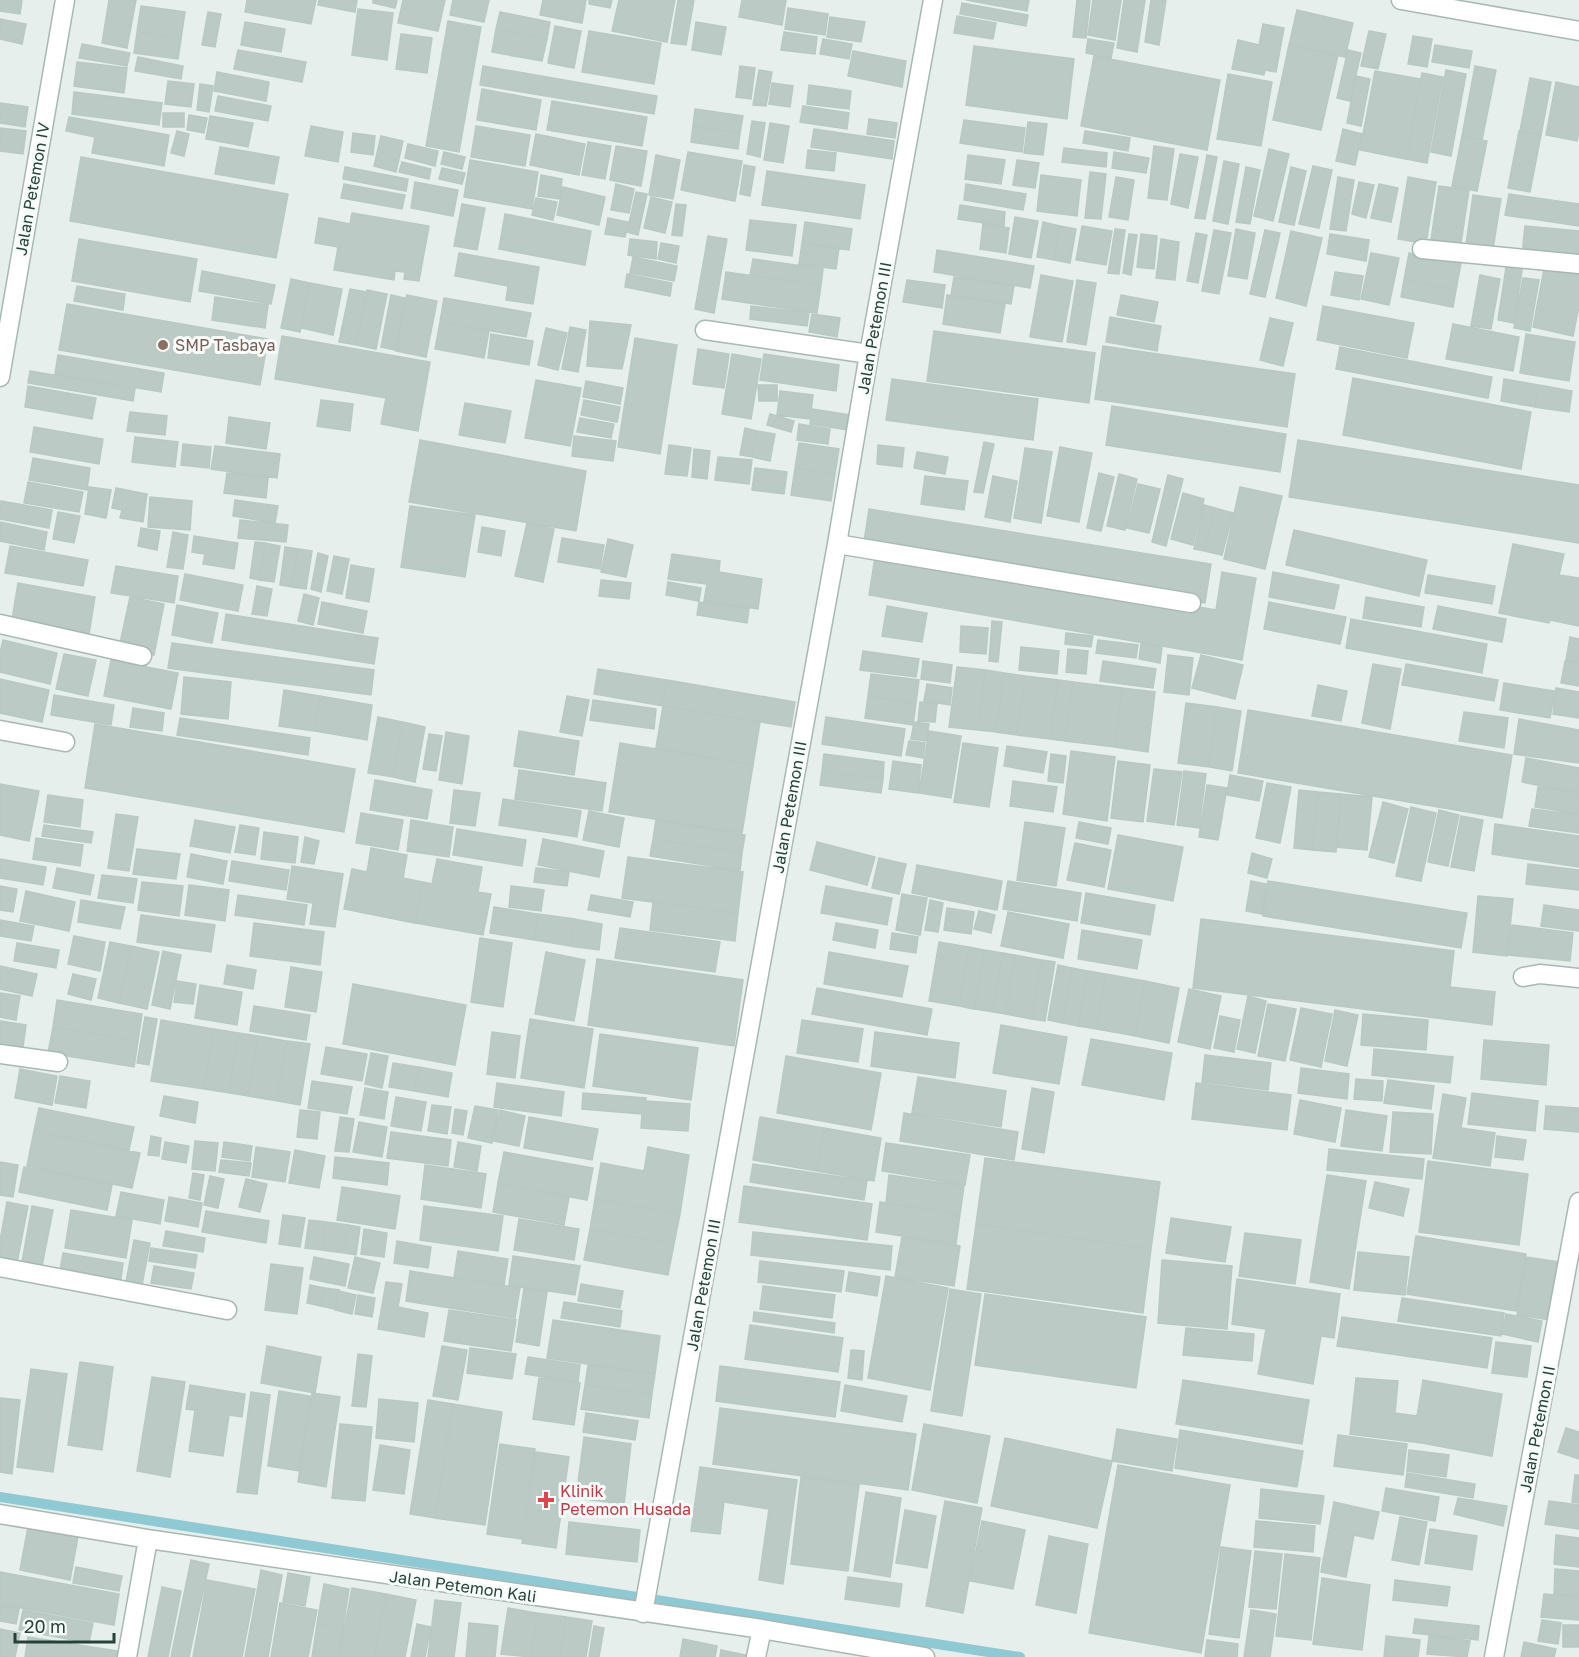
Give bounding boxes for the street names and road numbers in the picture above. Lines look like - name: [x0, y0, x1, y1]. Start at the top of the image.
- street label: Jalan Petemon IV: [10, 121, 54, 257]
- street label: Jalan Petemon III: [853, 260, 895, 396]
- street label: Jalan Petemon III: [768, 739, 810, 875]
- street label: Jalan Petemon III: [682, 1217, 724, 1353]
- street label: Jalan Petemon II: [1515, 1364, 1559, 1494]
- street label: Jalan Petemon Kali: [388, 1566, 538, 1606]

